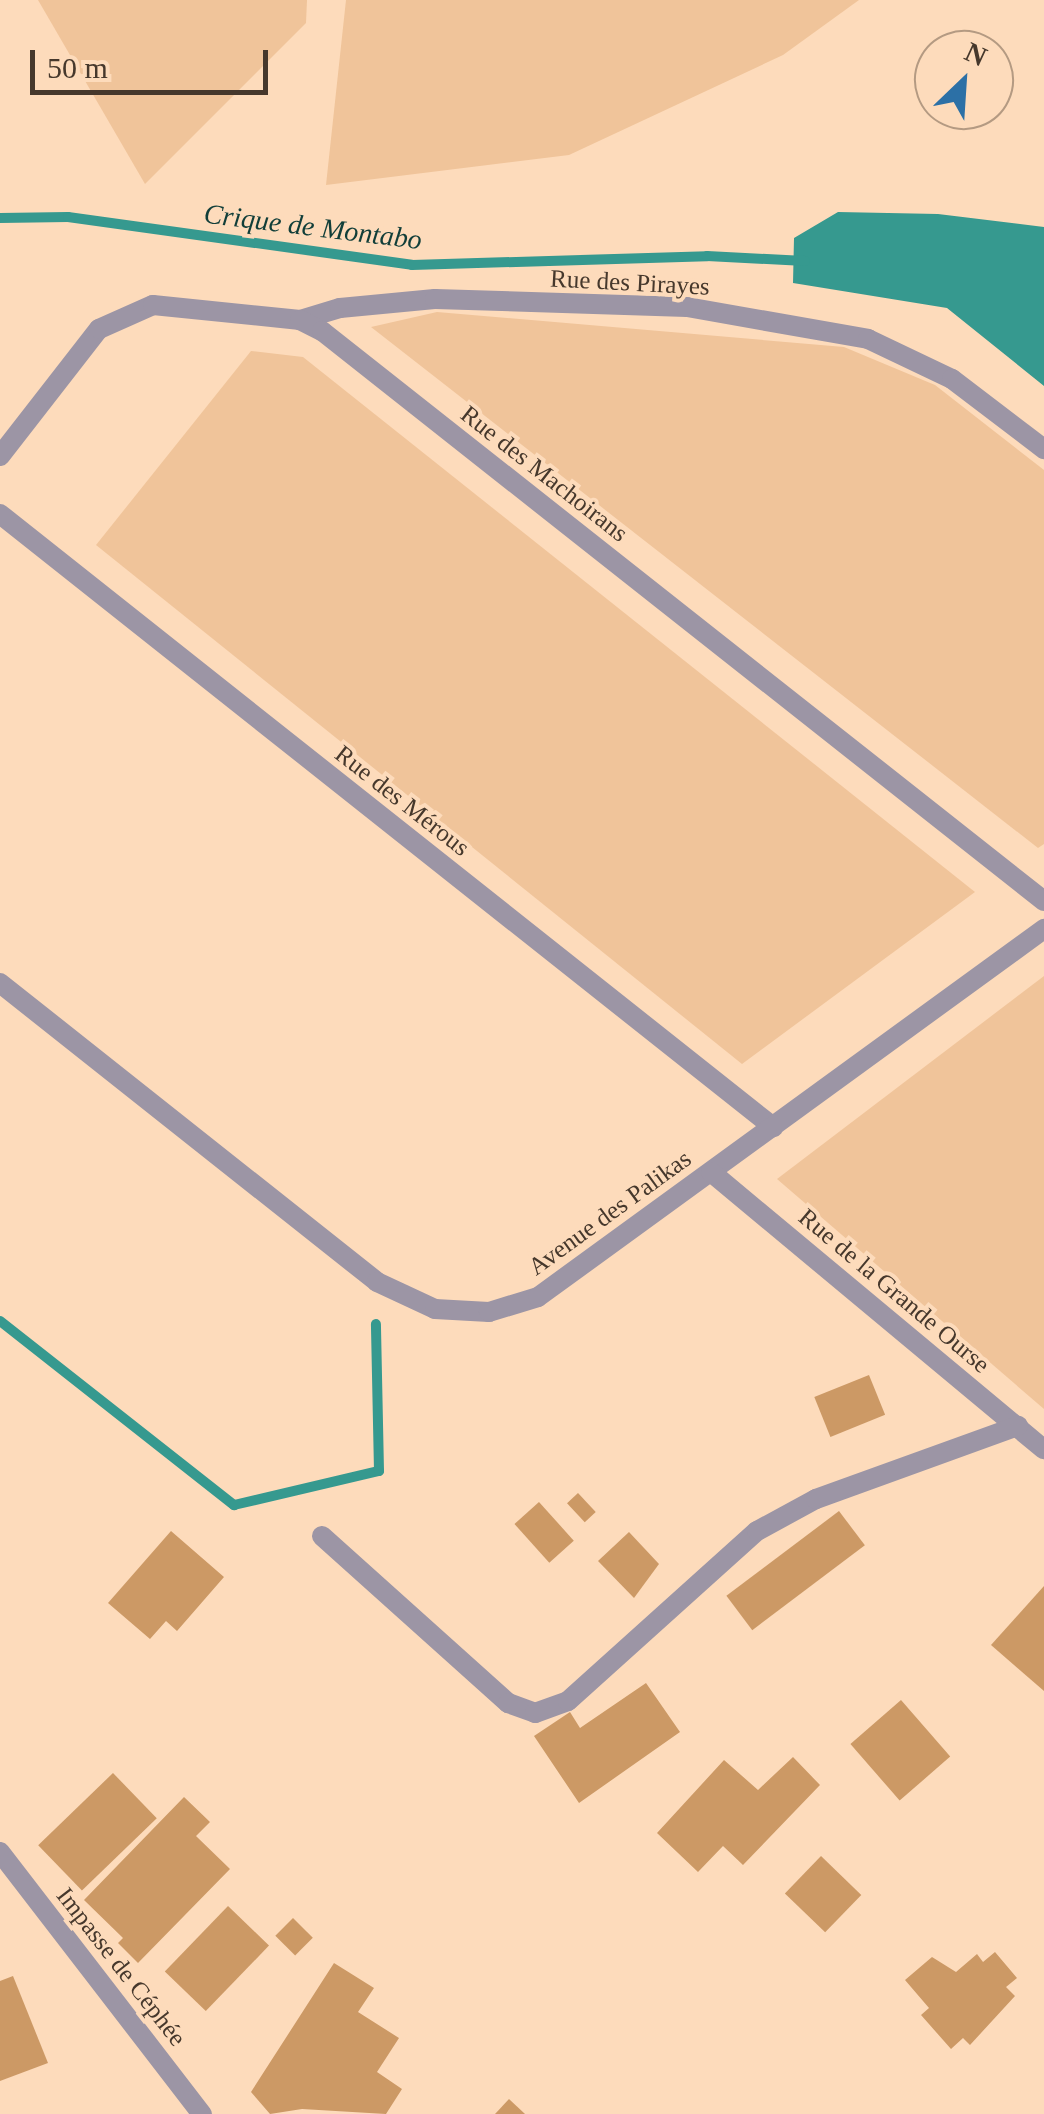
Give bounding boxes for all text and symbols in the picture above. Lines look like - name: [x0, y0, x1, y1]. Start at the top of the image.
- scale bar: [35, 30, 272, 92]
- north arrow: [914, 30, 1014, 130]
- text: N: [960, 36, 992, 72]
- text: 50 m: [47, 51, 108, 84]
- water label: Crique de Montabo: [202, 197, 424, 257]
- street label: Rue des Pirayes: [549, 264, 711, 302]
- street label: Rue des Machoirans: [454, 399, 634, 549]
- street label: Rue des Mérous: [329, 739, 475, 863]
- street label: Avenue des Palikas: [523, 1144, 697, 1282]
- street label: Rue de la Grande Ourse: [792, 1202, 996, 1380]
- street label: Impasse de Céphée: [50, 1882, 192, 2052]

